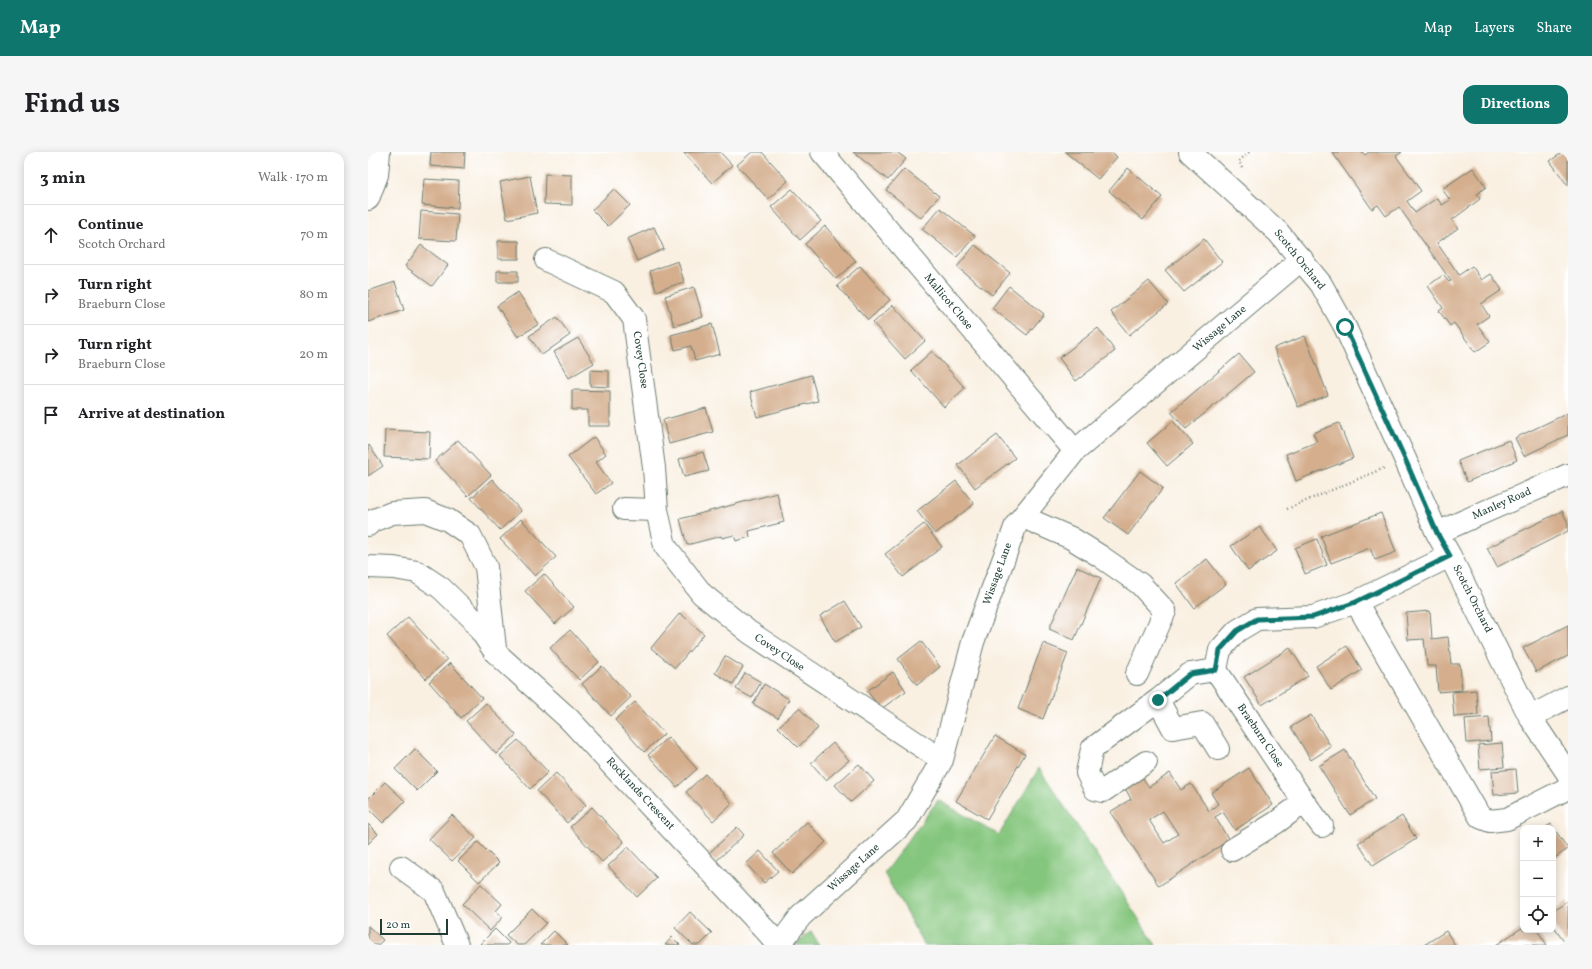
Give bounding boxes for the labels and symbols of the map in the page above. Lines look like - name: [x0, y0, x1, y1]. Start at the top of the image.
- street label: Scotch Orchard: [1270, 226, 1328, 294]
- street label: Mallicot Close: [920, 271, 976, 333]
- street label: Wissage Lane: [1190, 302, 1250, 356]
- route start: [1336, 318, 1354, 336]
- street label: Covey Close: [629, 330, 651, 390]
- street label: Manley Road: [1470, 484, 1534, 524]
- street label: Wissage Lane: [980, 541, 1016, 607]
- street label: Scotch Orchard: [1448, 563, 1496, 635]
- street label: Covey Close: [751, 631, 807, 675]
- route end: [1149, 691, 1167, 709]
- street label: Braeburn Close: [1233, 701, 1287, 771]
- street label: Rocklands Crescent: [602, 754, 678, 834]
- street label: Wissage Lane: [825, 841, 883, 895]
- scale bar: [380, 917, 448, 936]

